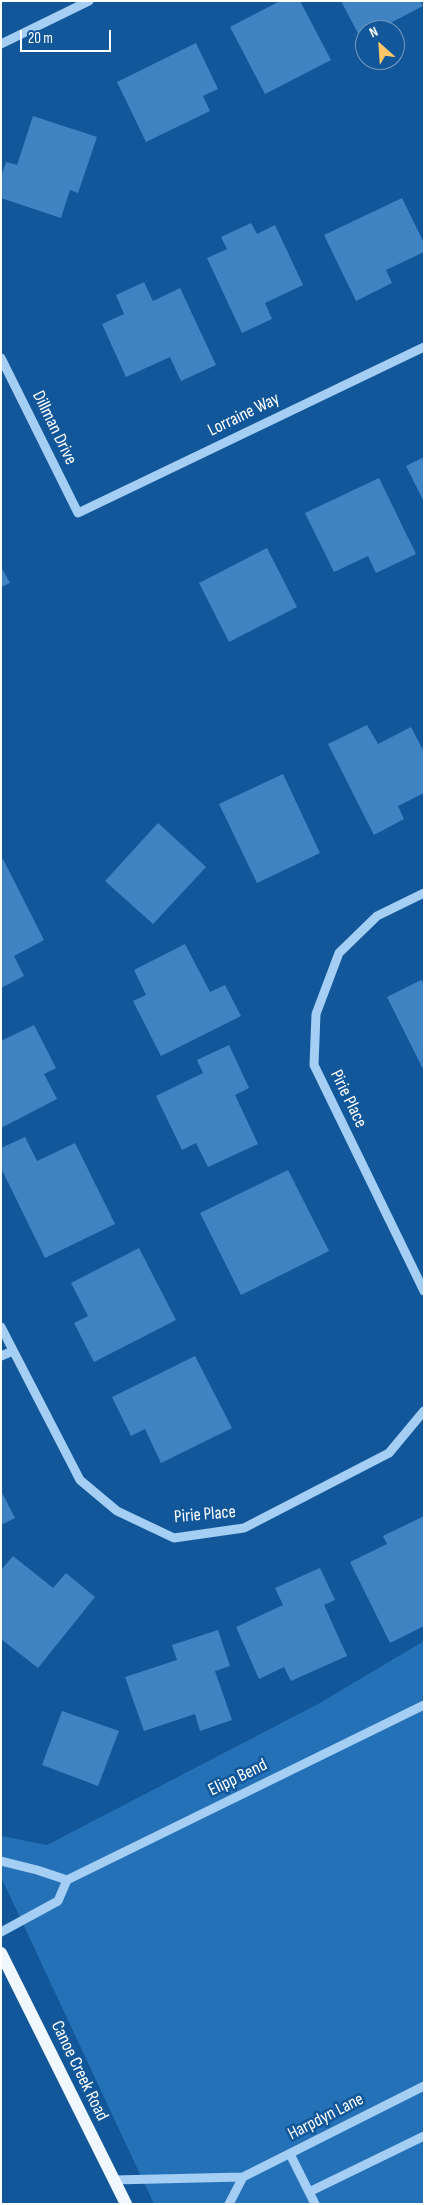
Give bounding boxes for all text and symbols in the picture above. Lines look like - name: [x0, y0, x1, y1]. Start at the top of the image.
- scale bar: [22, 20, 114, 52]
- north arrow: [355, 20, 405, 70]
- text: N: [367, 23, 381, 41]
- text: 20 m: [28, 29, 53, 48]
- street label: Dillman Drive: [27, 388, 81, 468]
- street label: Lorraine Way: [205, 388, 283, 442]
- street label: Pirie Place: [325, 1066, 371, 1132]
- street label: Pirie Place: [173, 1502, 237, 1528]
- street label: Elipp Bend: [205, 1755, 271, 1801]
- street label: Canoe Creek Road: [46, 2018, 112, 2124]
- street label: Harpdyn Lane: [284, 2089, 368, 2145]

